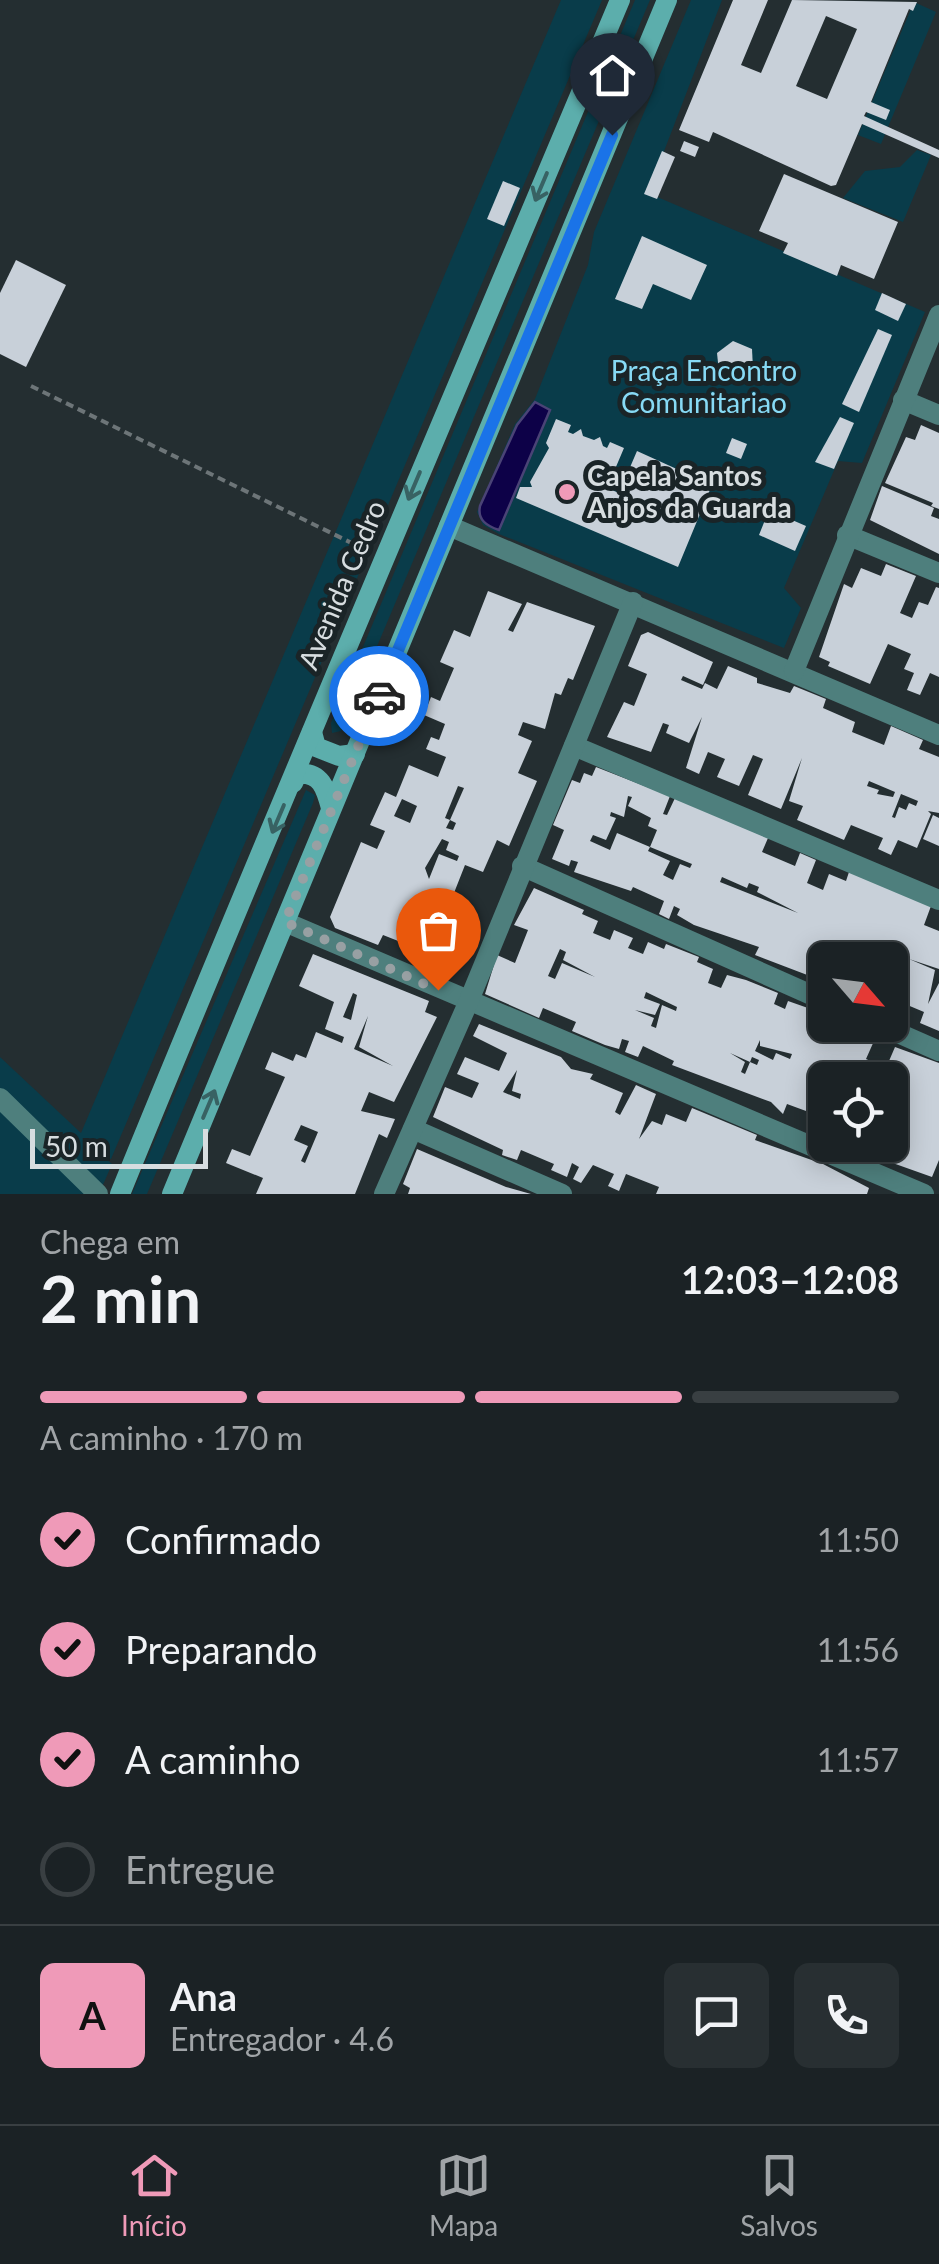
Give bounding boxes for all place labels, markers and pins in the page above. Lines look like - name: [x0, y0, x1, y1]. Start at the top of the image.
- pin: [570, 33, 655, 136]
- place label: Capela Santos Anjos da Guarda: [586, 458, 792, 524]
- marker: Capela Santos Anjos da Guarda: [556, 481, 578, 503]
- pin: [396, 888, 481, 991]

